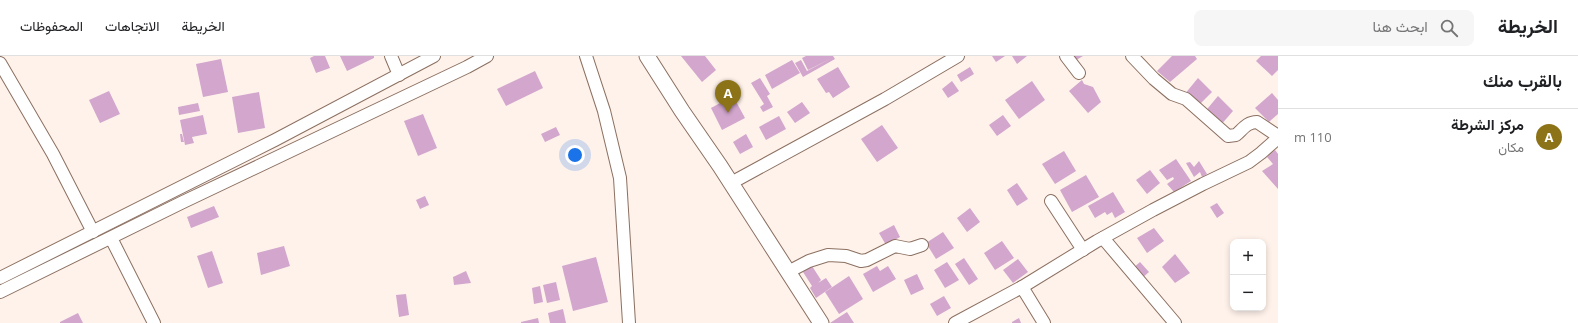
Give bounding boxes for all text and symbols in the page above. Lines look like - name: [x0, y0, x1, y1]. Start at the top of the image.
- search box: [1194, 10, 1474, 46]
- text: الخريطة: [1498, 13, 1558, 39]
- text: المحفوظات: [20, 16, 83, 35]
- text: الاتجاهات: [105, 16, 159, 35]
- text: الخريطة: [181, 16, 225, 35]
- text: ابحث هنا: [1372, 16, 1428, 36]
- icon: search: [1438, 17, 1460, 39]
- text: بالقرب منك: [1483, 69, 1562, 92]
- pin: A: [715, 80, 741, 113]
- text: مركز الشرطة: [1451, 114, 1524, 134]
- text: 110 m: [1294, 128, 1332, 146]
- text: A: [1545, 128, 1554, 146]
- text: مكان: [1498, 138, 1524, 156]
- your location: [565, 145, 585, 165]
- map controls: [1230, 239, 1266, 311]
- button: +: [1230, 239, 1266, 275]
- button: −: [1230, 275, 1266, 311]

